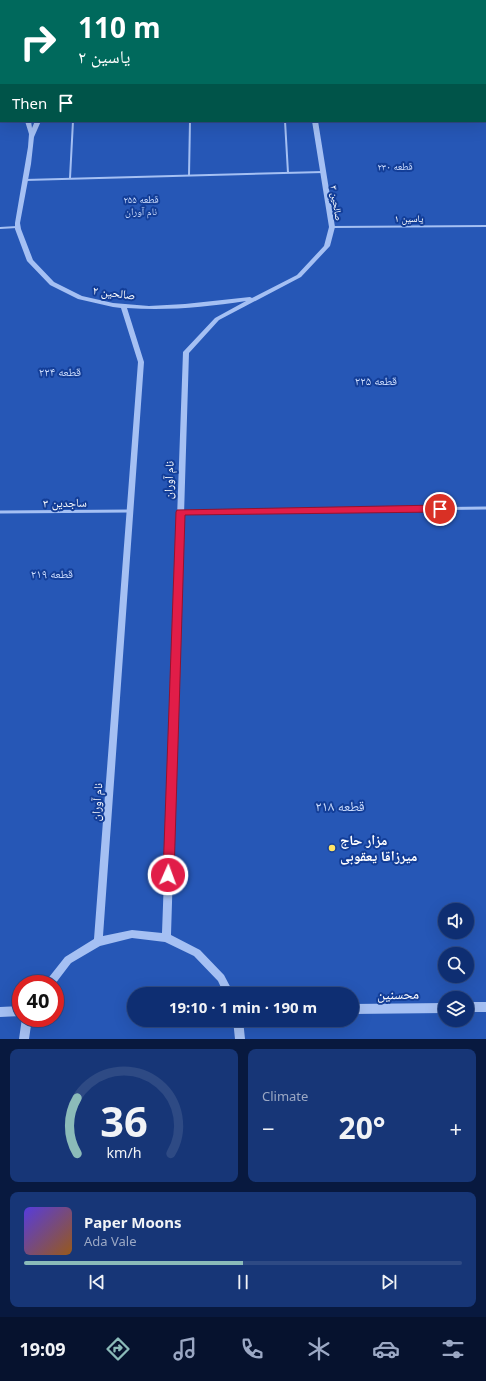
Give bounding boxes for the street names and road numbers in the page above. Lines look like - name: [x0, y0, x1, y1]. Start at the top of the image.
- street label: صالحین ۳: [327, 184, 347, 222]
- street label: یاسین ۱: [394, 211, 424, 225]
- street label: صالحین ۲: [92, 281, 136, 304]
- street label: نام آوران: [159, 461, 178, 499]
- street label: ساجدین ۳: [43, 494, 87, 511]
- street label: نام آوران: [87, 782, 106, 822]
- street label: محسنین: [377, 984, 419, 1003]

